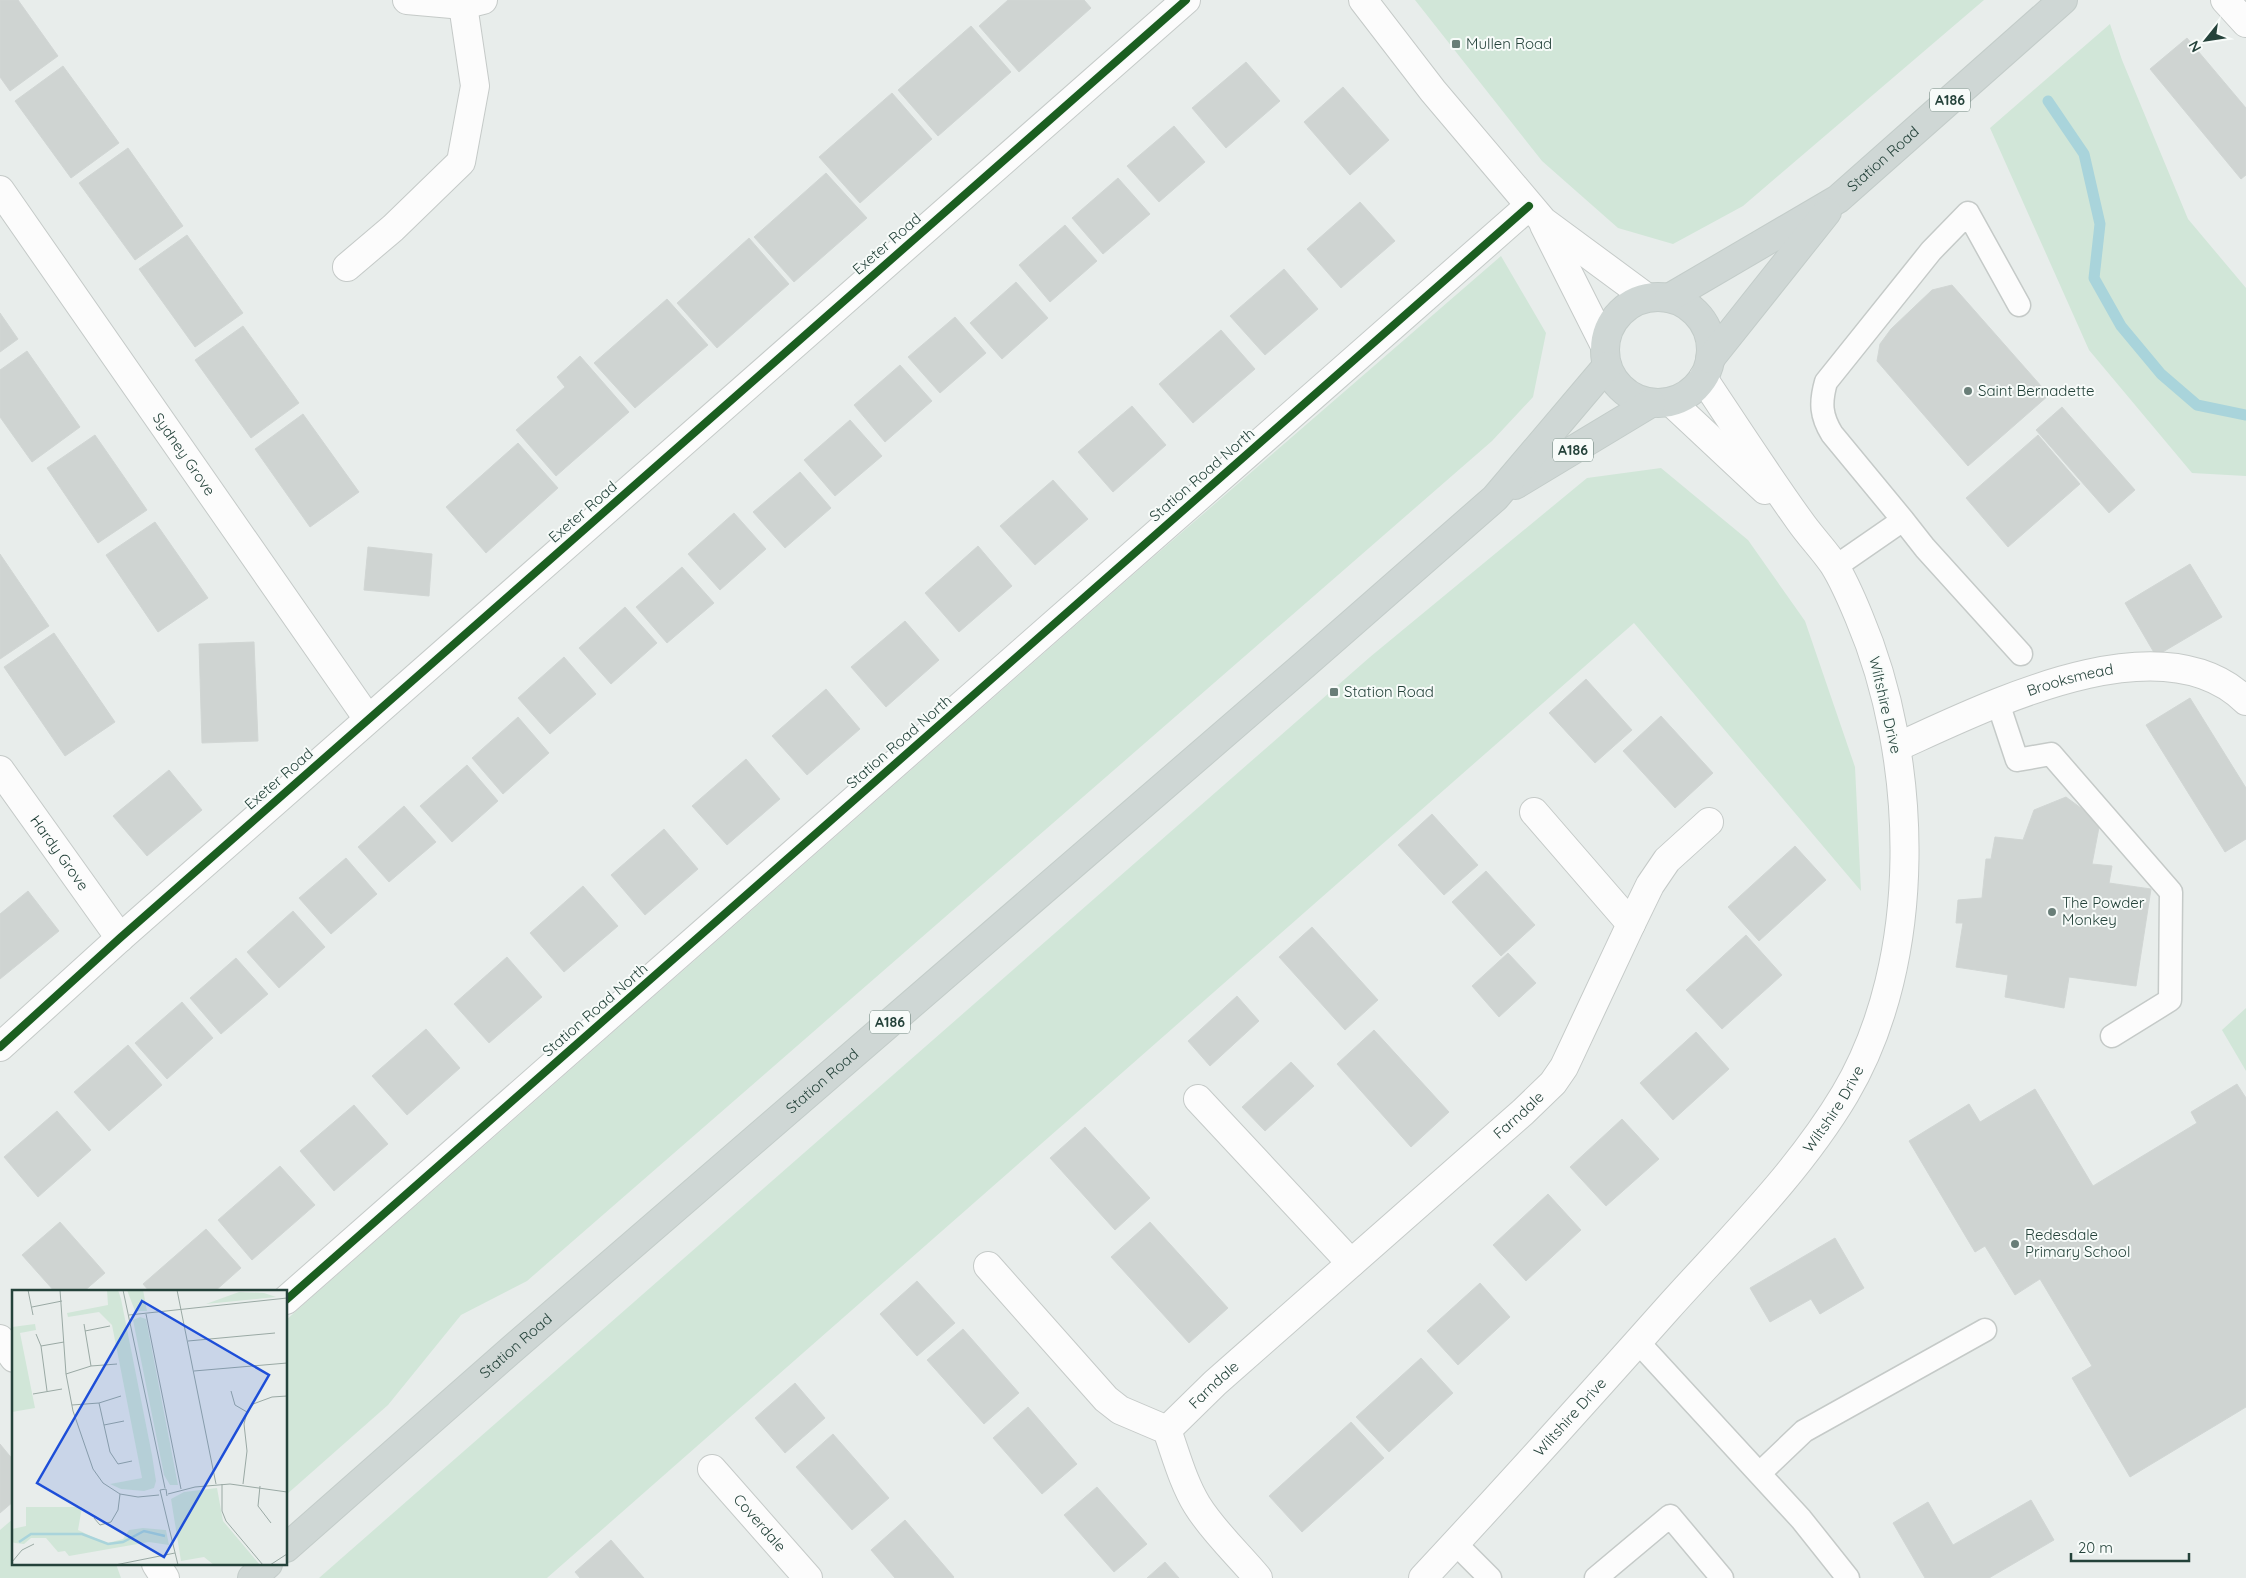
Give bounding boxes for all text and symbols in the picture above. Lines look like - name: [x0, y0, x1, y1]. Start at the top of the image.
- north arrow: [2181, 15, 2231, 65]
- place label: Mullen Road: [1466, 34, 1552, 53]
- marker: Mullen Road: [1450, 38, 1462, 50]
- text: N: [2184, 38, 2205, 55]
- road number: A186: [1930, 88, 1970, 112]
- street label: Station Road: [1843, 122, 1923, 196]
- street label: Exeter Road: [848, 209, 925, 279]
- place label: Saint Bernadette: [1978, 381, 2094, 400]
- marker: Saint Bernadette: [1962, 385, 1974, 397]
- street label: Sydney Grove: [149, 409, 220, 499]
- street label: Station Road North: [1145, 424, 1258, 526]
- road number: A186: [1553, 438, 1593, 462]
- street label: Exeter Road: [544, 477, 621, 547]
- street label: Wiltshire Drive: [1865, 654, 1906, 755]
- street label: Brooksmead: [2024, 659, 2115, 700]
- place label: Station Road: [1344, 682, 1434, 701]
- marker: Station Road: [1328, 686, 1340, 698]
- street label: Station Road North: [842, 691, 955, 793]
- street label: Exeter Road: [240, 744, 317, 814]
- street label: Hardy Grove: [26, 811, 93, 894]
- place label: The Powder Monkey: [2062, 893, 2145, 929]
- marker: The Powder Monkey: [2046, 906, 2058, 918]
- street label: Station Road North: [538, 959, 651, 1061]
- road number: A186: [870, 1010, 910, 1034]
- street label: Station Road: [782, 1044, 862, 1117]
- street label: Wiltshire Drive: [1798, 1062, 1868, 1156]
- street label: Farndale: [1489, 1087, 1548, 1143]
- place label: Redesdale Primary School: [2025, 1225, 2130, 1261]
- marker: Redesdale Primary School: [2009, 1238, 2021, 1250]
- inset map: [12, 1290, 288, 1566]
- street label: Station Road: [475, 1309, 556, 1382]
- street label: Farndale: [1184, 1357, 1242, 1413]
- street label: Wiltshire Drive: [1529, 1374, 1610, 1460]
- street label: Coverdale: [730, 1490, 790, 1555]
- scale bar: [2071, 1530, 2188, 1562]
- text: 20 m: [2078, 1538, 2113, 1557]

